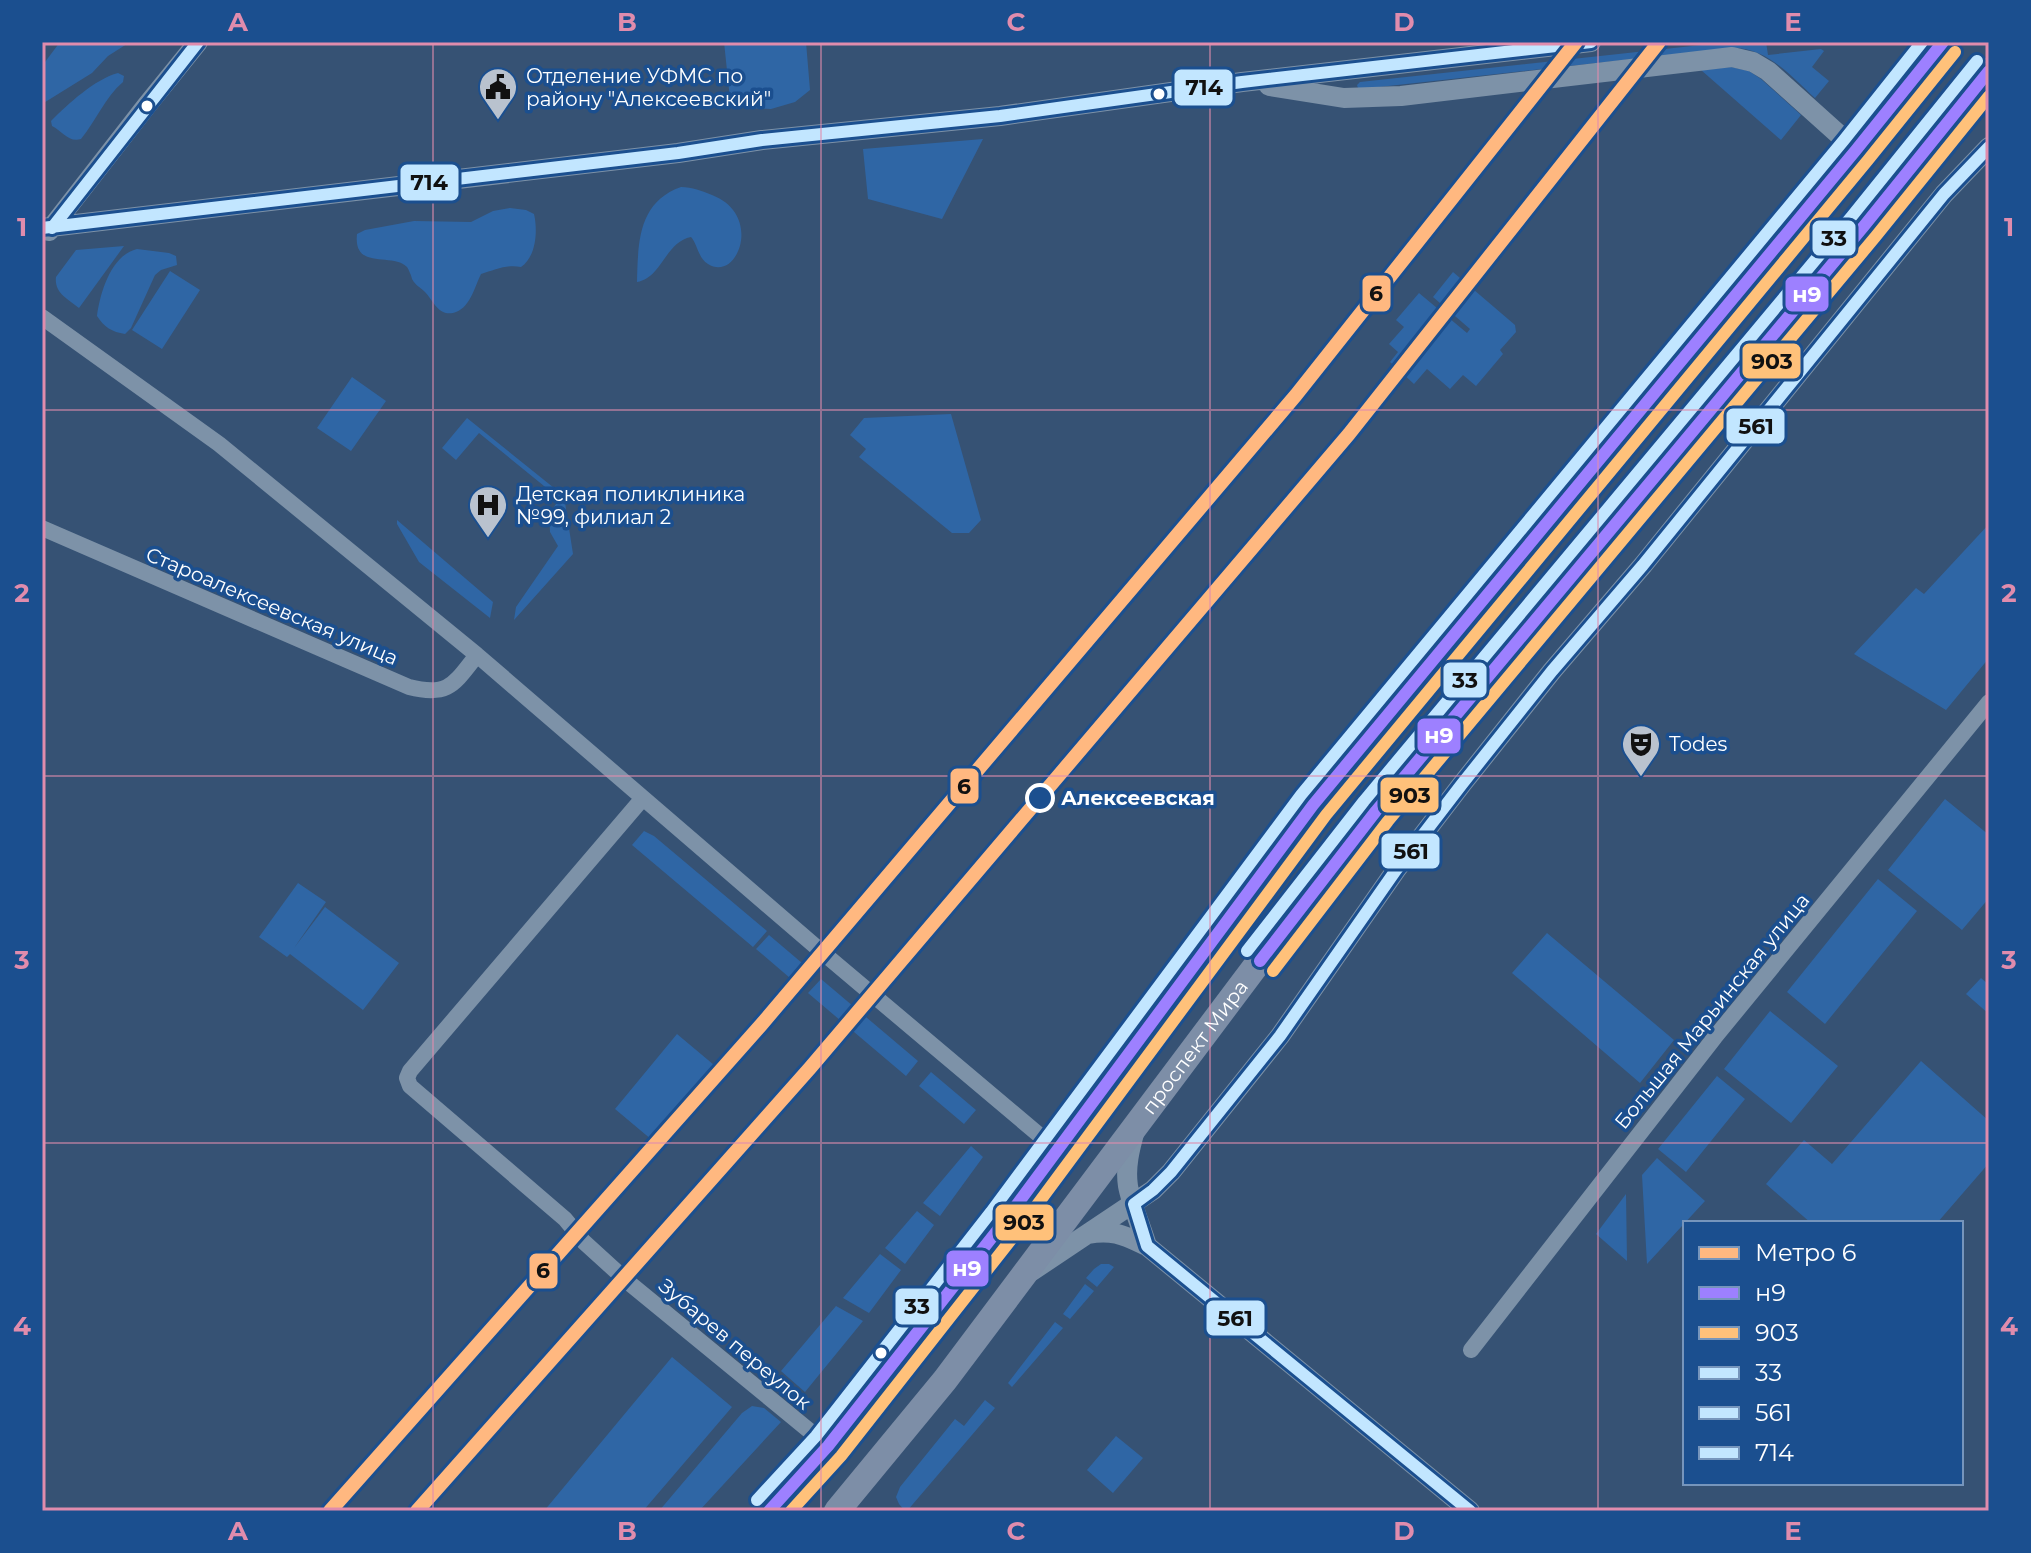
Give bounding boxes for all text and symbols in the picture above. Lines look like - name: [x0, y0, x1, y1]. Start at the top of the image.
- text: A: [227, 6, 249, 38]
- text: B: [617, 6, 637, 38]
- text: C: [1007, 6, 1026, 38]
- text: D: [1393, 6, 1415, 38]
- text: E: [1784, 6, 1802, 38]
- place label: Отделение УФМС по району "Алексеевский": [526, 64, 771, 111]
- public building icon: Отделение УФМС по району "Алексеевский": [477, 66, 519, 121]
- line badge: 714: [1173, 68, 1234, 107]
- text: 714: [1185, 74, 1223, 101]
- unlabelled marker: [1151, 86, 1167, 102]
- unlabelled marker: [139, 98, 155, 114]
- line badge: 714: [399, 163, 460, 202]
- text: 714: [410, 169, 448, 196]
- text: 1: [17, 211, 27, 243]
- text: 1: [2004, 211, 2014, 243]
- line badge: 33: [1811, 219, 1857, 257]
- text: 33: [1820, 225, 1847, 252]
- line badge: 6: [1361, 274, 1392, 313]
- line badge: н9: [1784, 275, 1830, 313]
- text: 6: [1369, 280, 1383, 307]
- text: н9: [1792, 281, 1822, 308]
- line badge: 903: [1741, 342, 1802, 380]
- text: 903: [1751, 348, 1793, 375]
- line badge: 561: [1725, 407, 1786, 445]
- text: 561: [1738, 413, 1774, 440]
- place label: Детская поликлиника №99, филиал 2: [516, 482, 745, 529]
- hospital icon: Детская поликлиника №99, филиал 2: [467, 484, 509, 539]
- street label: Староалексеевская улица: [142, 542, 402, 670]
- text: 2: [14, 577, 30, 609]
- text: 2: [2001, 577, 2017, 609]
- line badge: 33: [1442, 661, 1488, 699]
- text: 33: [1451, 667, 1478, 694]
- line badge: н9: [1416, 717, 1462, 755]
- text: н9: [1424, 722, 1454, 749]
- theatre icon: Todes: [1620, 723, 1662, 778]
- place label: Todes: [1669, 732, 1728, 756]
- line badge: 6: [949, 767, 980, 805]
- text: 6: [957, 773, 971, 800]
- line badge: 903: [1379, 776, 1440, 814]
- text: 903: [1389, 782, 1431, 809]
- marker: Алексеевская: [1026, 784, 1054, 812]
- place label: Алексеевская: [1061, 786, 1215, 810]
- line badge: 561: [1380, 832, 1441, 870]
- text: 561: [1393, 838, 1429, 865]
- street label: Большая Марьинская улица: [1610, 888, 1814, 1134]
- text: 3: [13, 944, 30, 976]
- text: 3: [2000, 944, 2017, 976]
- street label: проспект Мира: [1137, 975, 1253, 1119]
- line badge: 903: [994, 1203, 1055, 1242]
- text: 903: [1003, 1209, 1045, 1236]
- legend: [1683, 1221, 1963, 1485]
- text: Метро 6: [1755, 1238, 1856, 1267]
- line badge: н9: [945, 1249, 990, 1288]
- line badge: 6: [528, 1252, 559, 1290]
- text: н9: [952, 1255, 982, 1282]
- text: 6: [536, 1257, 550, 1284]
- street label: Зубарев переулок: [654, 1273, 816, 1415]
- text: н9: [1755, 1278, 1786, 1307]
- line badge: 33: [894, 1287, 940, 1326]
- text: 33: [903, 1293, 930, 1320]
- line badge: 561: [1205, 1299, 1266, 1337]
- text: 561: [1217, 1305, 1253, 1332]
- text: 4: [13, 1310, 31, 1342]
- text: 4: [2000, 1310, 2018, 1342]
- text: 903: [1755, 1318, 1799, 1347]
- unlabelled marker: [873, 1345, 889, 1361]
- text: 33: [1755, 1358, 1782, 1387]
- text: 561: [1755, 1398, 1792, 1427]
- text: 714: [1755, 1438, 1794, 1467]
- text: A: [227, 1515, 249, 1547]
- text: B: [617, 1515, 637, 1547]
- text: C: [1007, 1515, 1026, 1547]
- text: D: [1393, 1515, 1415, 1547]
- text: E: [1784, 1515, 1802, 1547]

